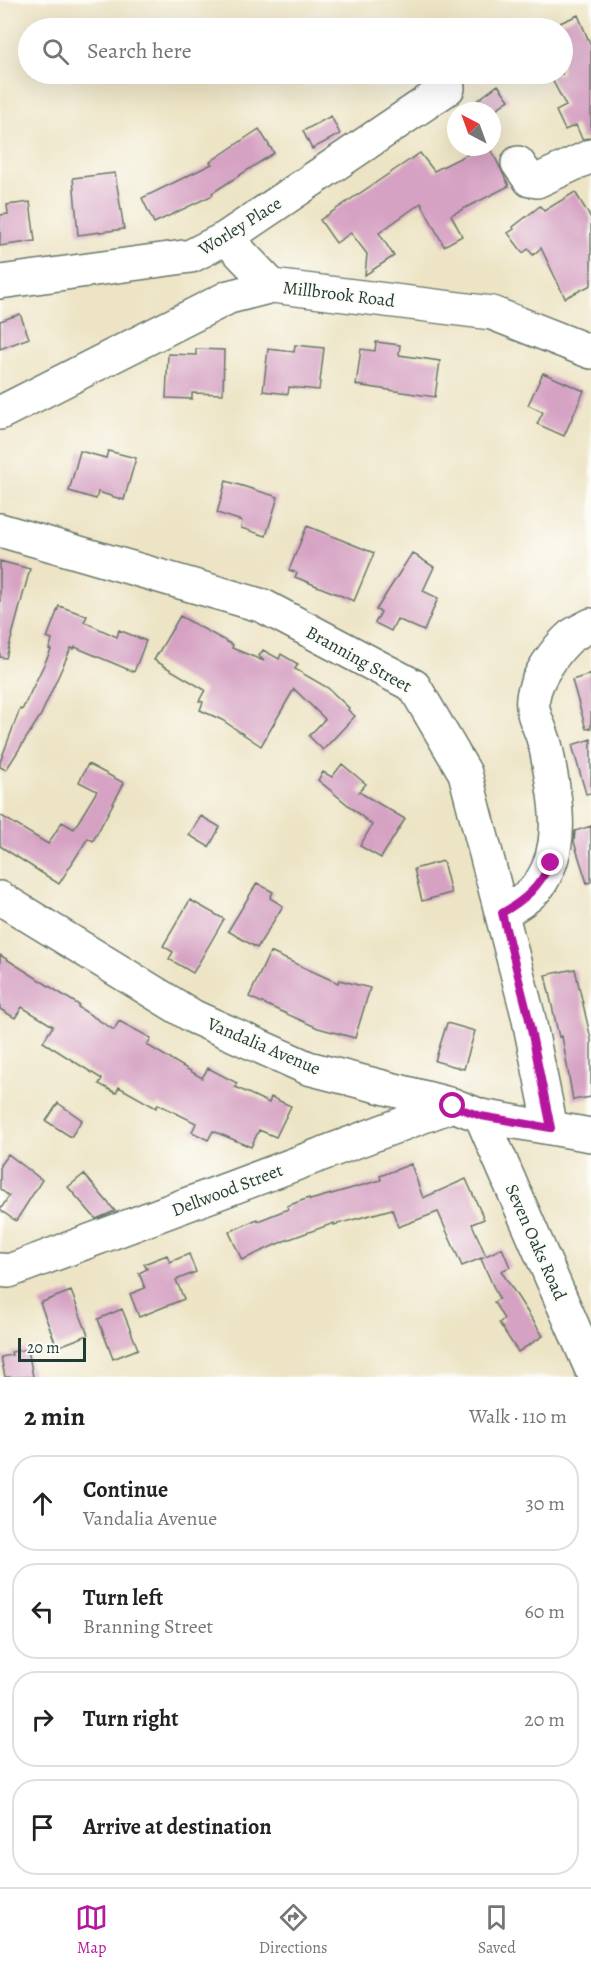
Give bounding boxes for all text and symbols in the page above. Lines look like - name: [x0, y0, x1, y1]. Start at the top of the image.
- search box: [18, 18, 573, 84]
- icon: search: [39, 35, 72, 68]
- text: Search here: [87, 36, 192, 66]
- north arrow: [447, 102, 501, 156]
- street label: Worley Place: [193, 191, 286, 261]
- street label: Millbrook Road: [282, 275, 397, 313]
- street label: Branning Street: [302, 620, 416, 698]
- route end: [537, 849, 563, 875]
- street label: Vandalia Avenue: [203, 1011, 324, 1081]
- route start: [439, 1092, 465, 1118]
- street label: Dellwood Street: [168, 1158, 286, 1222]
- street label: Seven Oaks Road: [500, 1180, 572, 1304]
- scale bar: [18, 1335, 86, 1362]
- text: 20 m: [27, 1337, 60, 1359]
- text: 2 min: [24, 1399, 85, 1434]
- text: Walk · 110 m: [469, 1403, 567, 1430]
- text: Continue: [83, 1475, 168, 1505]
- icon: ahead: [26, 1487, 59, 1520]
- text: 30 m: [525, 1490, 565, 1517]
- text: Vandalia Avenue: [83, 1505, 217, 1532]
- text: Turn left: [83, 1583, 163, 1613]
- icon: left: [26, 1595, 59, 1628]
- text: 60 m: [525, 1598, 565, 1625]
- text: Branning Street: [83, 1613, 213, 1640]
- icon: right: [26, 1703, 59, 1736]
- text: Turn right: [83, 1704, 179, 1734]
- text: 20 m: [524, 1706, 565, 1733]
- icon: arrive: [26, 1811, 59, 1844]
- text: Arrive at destination: [83, 1812, 272, 1842]
- tab: Map: [75, 1901, 108, 1959]
- tab: Directions: [259, 1901, 327, 1959]
- tab: Saved: [478, 1901, 516, 1959]

